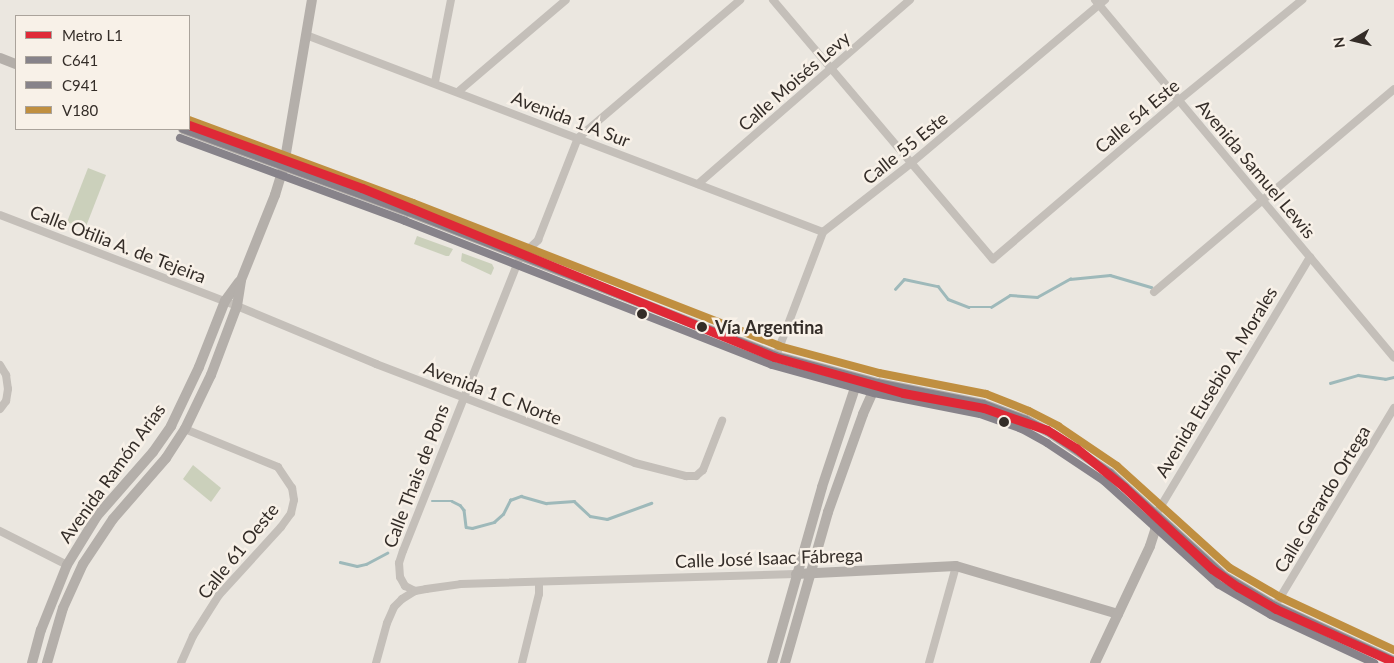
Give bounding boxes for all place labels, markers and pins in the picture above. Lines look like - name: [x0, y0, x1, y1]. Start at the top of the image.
- unlabelled marker: [637, 309, 647, 319]
- place label: Vía Argentina: [715, 316, 824, 338]
- marker: Vía Argentina: [693, 318, 711, 336]
- unlabelled marker: [999, 417, 1009, 427]

